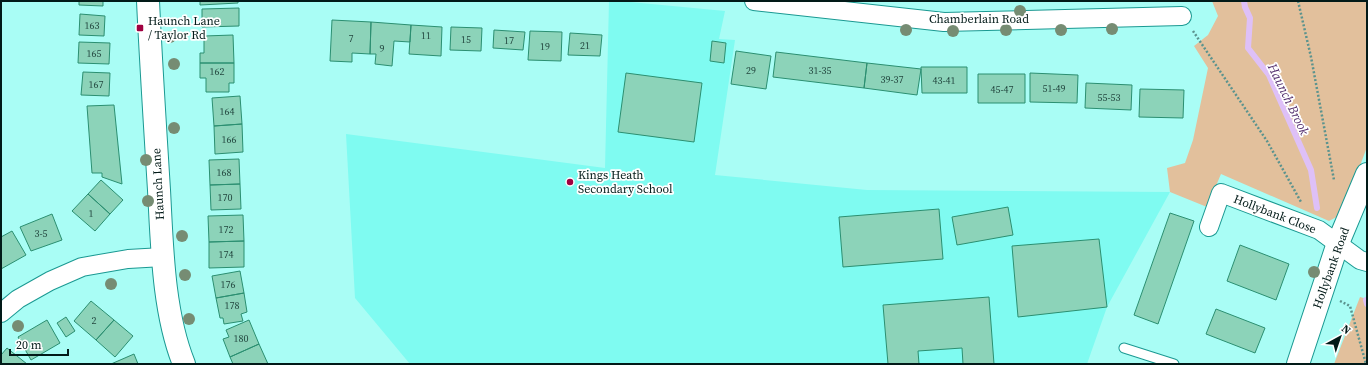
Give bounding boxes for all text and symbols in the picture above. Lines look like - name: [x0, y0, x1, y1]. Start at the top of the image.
- street label: Chamberlain Road: [929, 11, 1029, 27]
- place label: Haunch Lane / Taylor Rd: [148, 13, 220, 43]
- house number: 163: [85, 19, 100, 32]
- marker: Haunch Lane / Taylor Rd: [135, 23, 145, 33]
- house number: 11: [421, 29, 431, 42]
- house number: 7: [349, 32, 354, 45]
- house number: 15: [461, 33, 471, 46]
- house number: 17: [504, 34, 514, 47]
- house number: 21: [580, 39, 590, 52]
- house number: 19: [540, 40, 550, 53]
- house number: 9: [380, 42, 385, 55]
- house number: 165: [87, 47, 102, 60]
- water label: Haunch Brook: [1263, 60, 1314, 139]
- house number: 29: [746, 64, 756, 77]
- house number: 31-35: [808, 64, 832, 77]
- house number: 162: [210, 65, 225, 78]
- house number: 39-37: [880, 73, 904, 86]
- house number: 43-41: [932, 74, 956, 87]
- house number: 167: [89, 78, 104, 91]
- house number: 51-49: [1042, 82, 1066, 95]
- house number: 45-47: [990, 83, 1014, 96]
- house number: 55-53: [1097, 91, 1121, 104]
- house number: 164: [220, 105, 235, 118]
- house number: 166: [222, 133, 237, 146]
- street label: Haunch Lane: [148, 148, 168, 220]
- house number: 168: [217, 166, 232, 179]
- place label: Kings Heath Secondary School: [578, 167, 673, 197]
- marker: Kings Heath Secondary School: [565, 177, 575, 187]
- house number: 170: [218, 191, 233, 204]
- street label: Hollybank Close: [1231, 191, 1319, 237]
- house number: 1: [89, 207, 94, 220]
- house number: 172: [219, 223, 234, 236]
- street label: Hollybank Road: [1309, 225, 1353, 311]
- house number: 3-5: [34, 227, 48, 240]
- house number: 174: [219, 248, 234, 261]
- house number: 176: [221, 278, 236, 291]
- house number: 178: [225, 299, 240, 312]
- house number: 2: [92, 314, 97, 327]
- north arrow: [1320, 317, 1360, 357]
- text: N: [1338, 321, 1354, 338]
- scale bar: [10, 331, 68, 357]
- house number: 180: [234, 332, 249, 345]
- text: 20 m: [16, 337, 42, 353]

